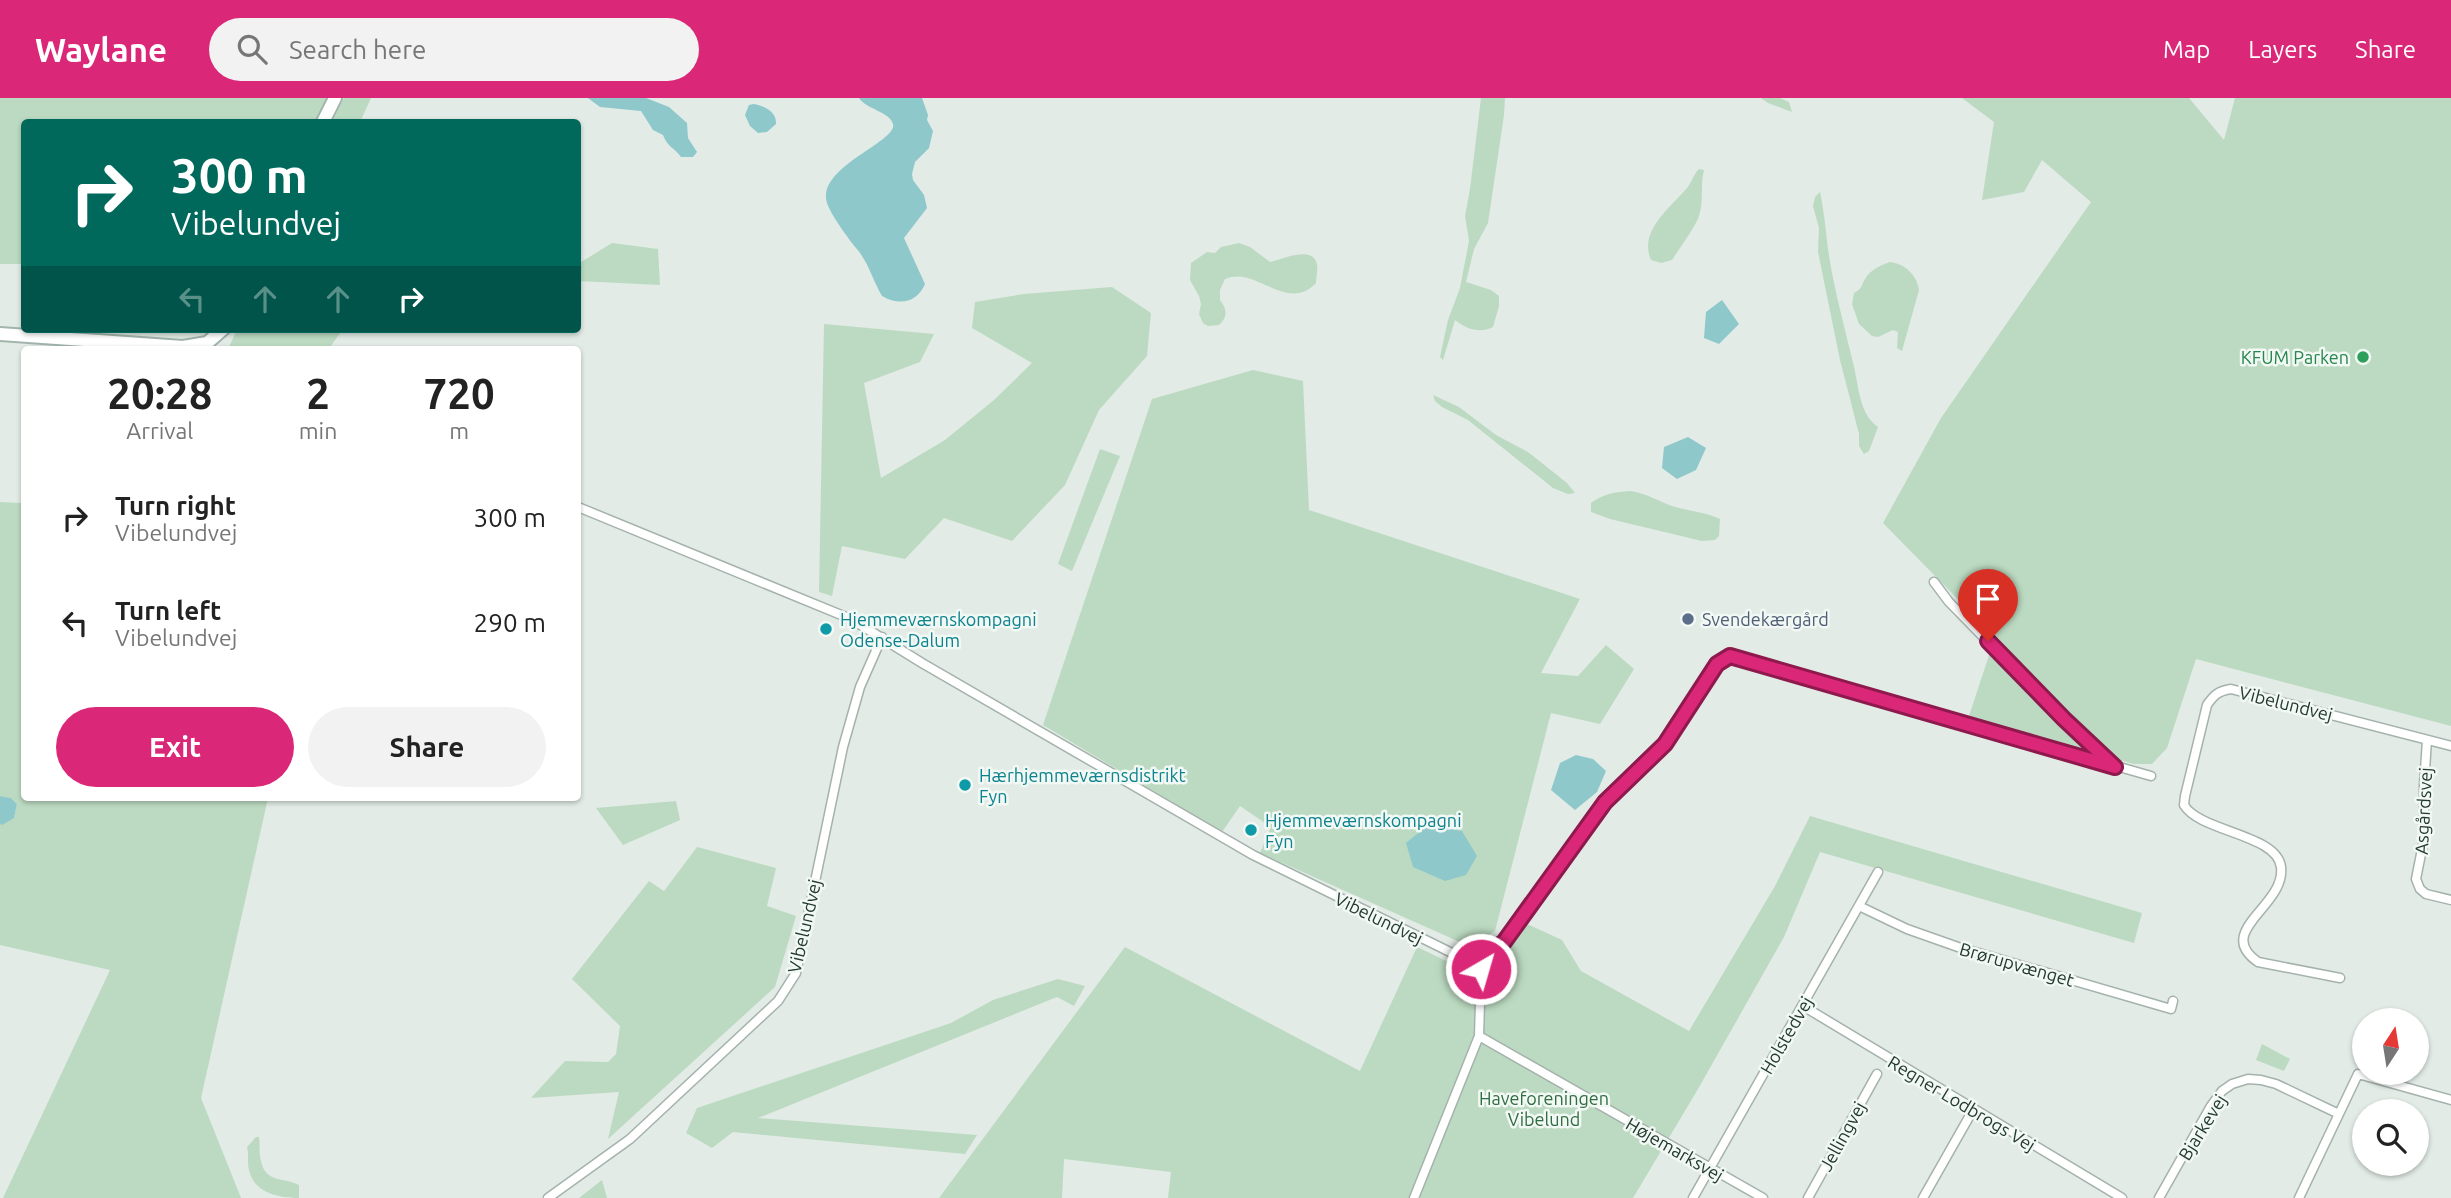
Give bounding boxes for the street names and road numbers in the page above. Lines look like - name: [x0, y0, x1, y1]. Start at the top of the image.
- street label: Vibelundvej: [2237, 682, 2335, 724]
- street label: Asgårdsvej: [2411, 767, 2435, 855]
- street label: Vibelundvej: [783, 877, 825, 975]
- street label: Vibelundvej: [1332, 888, 1426, 948]
- street label: Brørupvænget: [1957, 938, 2077, 990]
- street label: Holstedvej: [1756, 993, 1816, 1077]
- street label: Regner Lodbrogs Vej: [1885, 1051, 2039, 1155]
- street label: Bjarkevej: [2174, 1090, 2230, 1164]
- street label: Jellingvej: [1815, 1098, 1869, 1174]
- street label: Højemarksvej: [1623, 1113, 1727, 1185]

